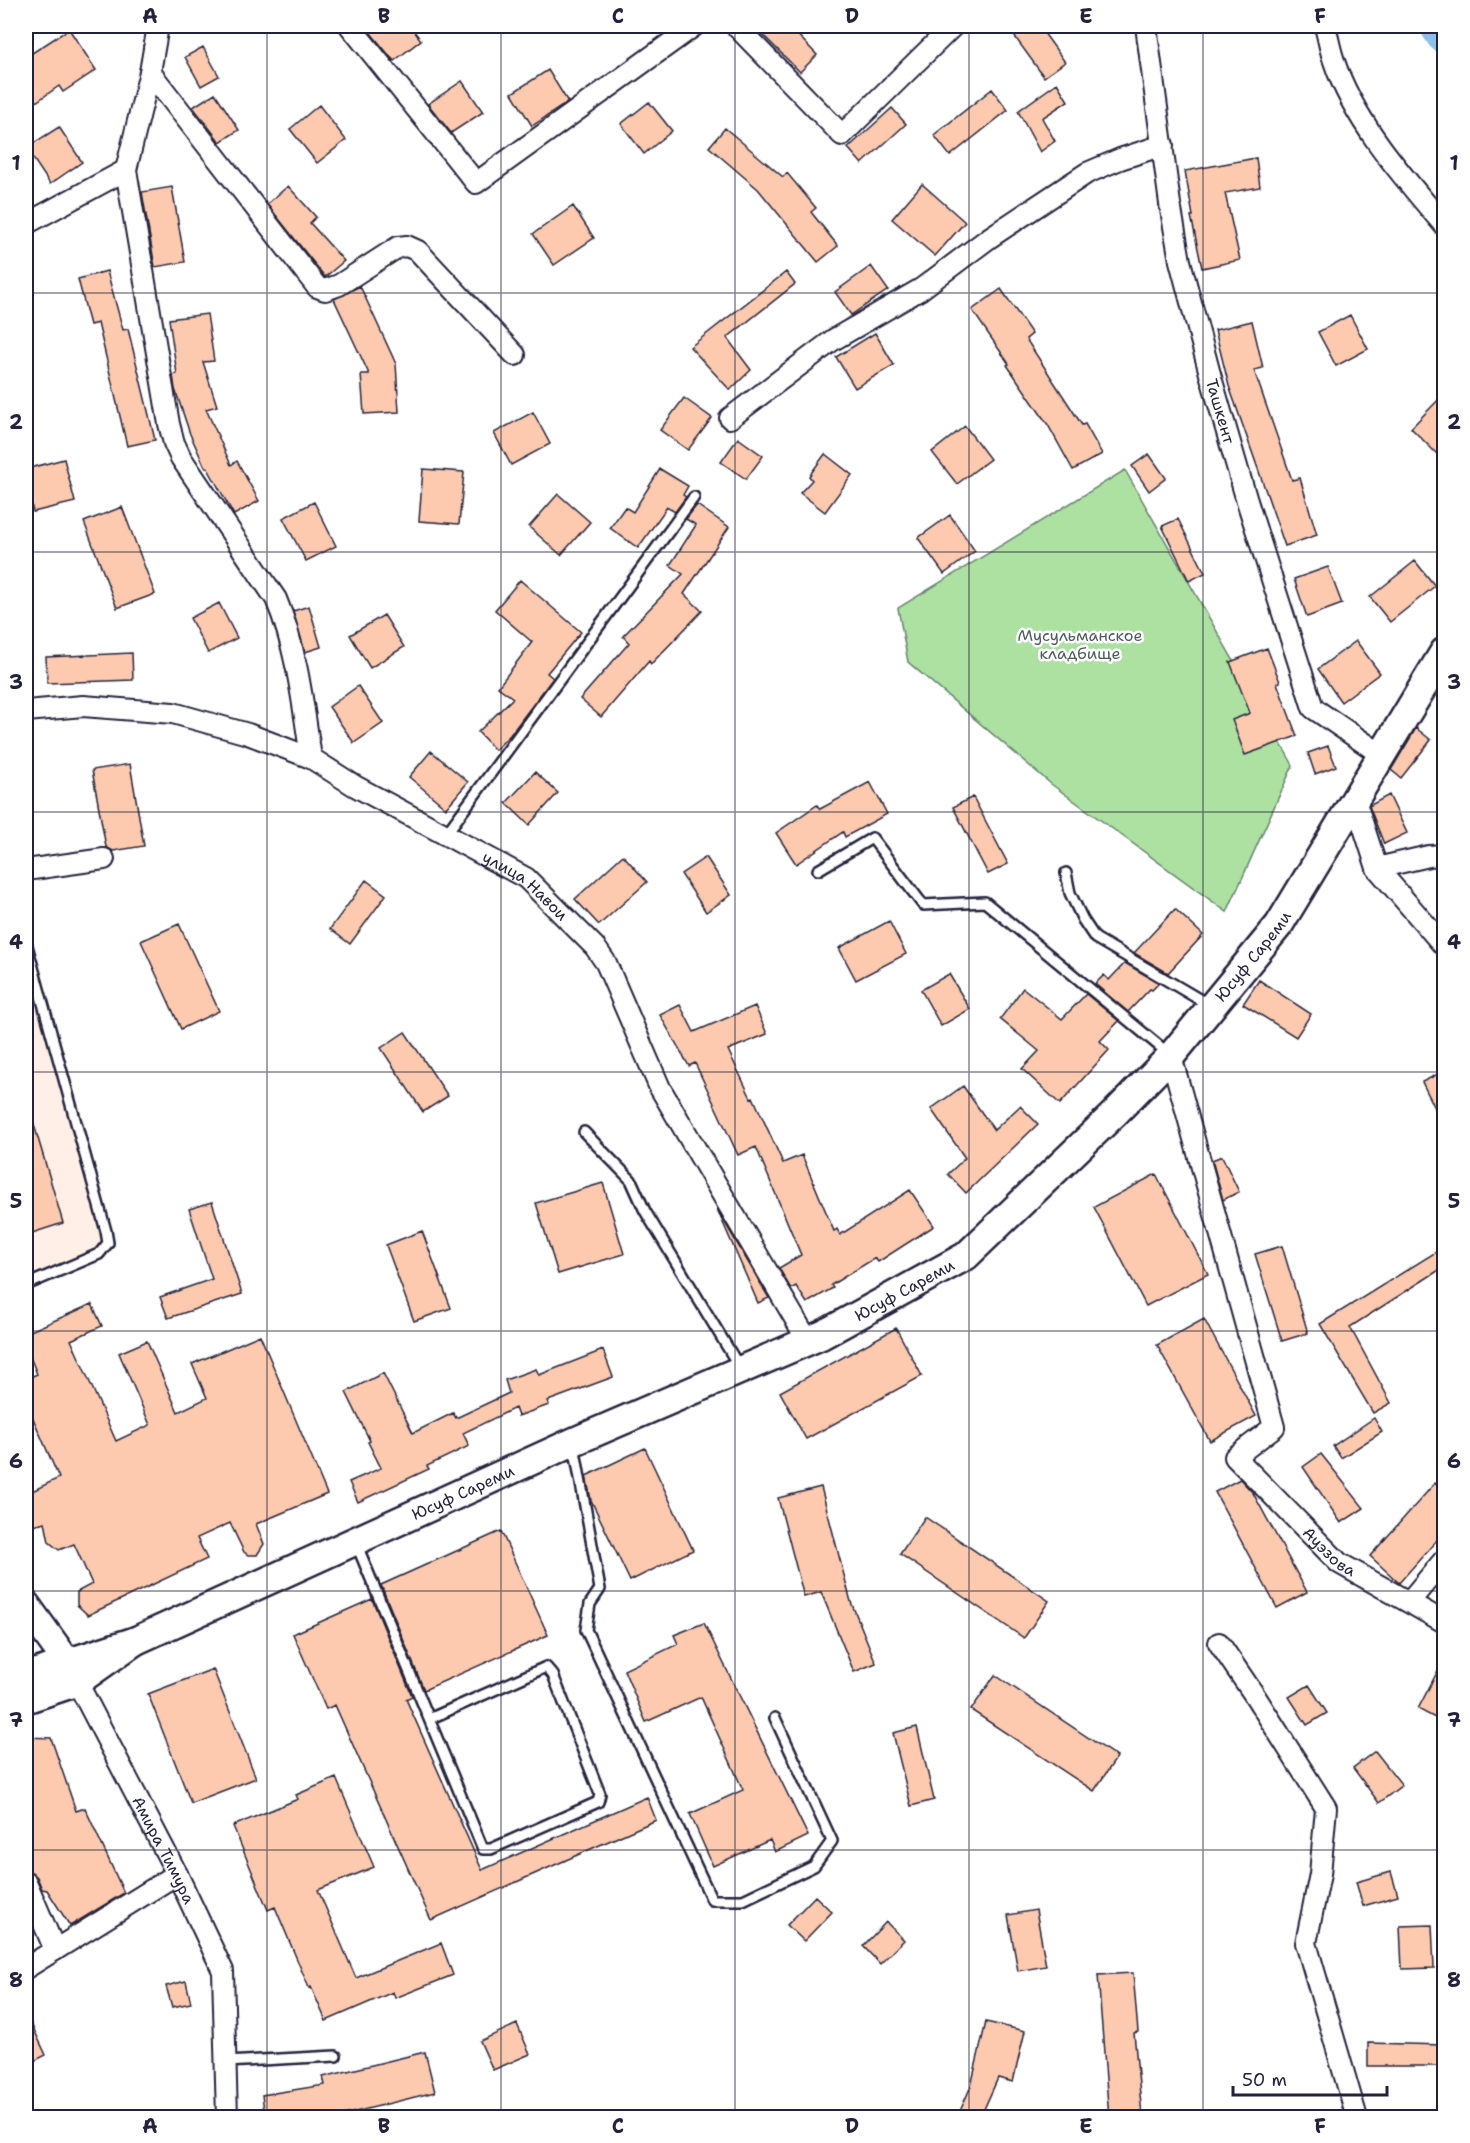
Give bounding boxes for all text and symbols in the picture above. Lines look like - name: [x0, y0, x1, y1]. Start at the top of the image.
- text: A: [142, 3, 158, 29]
- text: B: [378, 3, 390, 29]
- text: C: [612, 3, 624, 29]
- text: D: [845, 3, 859, 29]
- text: E: [1079, 3, 1093, 29]
- text: F: [1314, 3, 1326, 29]
- text: 1: [11, 150, 21, 176]
- text: 1: [1449, 150, 1459, 176]
- street label: Ташкент: [1201, 376, 1240, 447]
- text: 2: [9, 409, 23, 435]
- text: 2: [1447, 409, 1461, 435]
- park label: Мусульманское кладбище: [1018, 625, 1142, 664]
- text: 3: [9, 669, 23, 695]
- text: 3: [1447, 669, 1461, 695]
- street label: улица Навои: [479, 846, 573, 925]
- street label: Юсуф Сареми: [1210, 907, 1296, 1006]
- text: 4: [9, 929, 23, 955]
- text: 4: [1447, 929, 1461, 955]
- text: 5: [10, 1188, 22, 1214]
- text: 5: [1448, 1188, 1460, 1214]
- street label: Юсуф Сареми: [851, 1255, 958, 1326]
- text: 6: [9, 1448, 23, 1474]
- text: 6: [1447, 1448, 1461, 1474]
- street label: Юсуф Сареми: [408, 1460, 518, 1525]
- street label: Ауэзова: [1298, 1522, 1360, 1581]
- text: 7: [9, 1707, 23, 1733]
- text: 7: [1447, 1707, 1461, 1733]
- street label: Амира Тимура: [127, 1793, 200, 1907]
- text: 8: [9, 1967, 23, 1993]
- text: 8: [1447, 1967, 1461, 1993]
- scale bar: [1233, 2059, 1388, 2097]
- text: 50 m: [1242, 2068, 1287, 2092]
- text: A: [142, 2113, 158, 2139]
- text: B: [378, 2113, 390, 2139]
- text: C: [612, 2113, 624, 2139]
- text: D: [845, 2113, 859, 2139]
- text: E: [1079, 2113, 1093, 2139]
- text: F: [1314, 2113, 1326, 2139]

